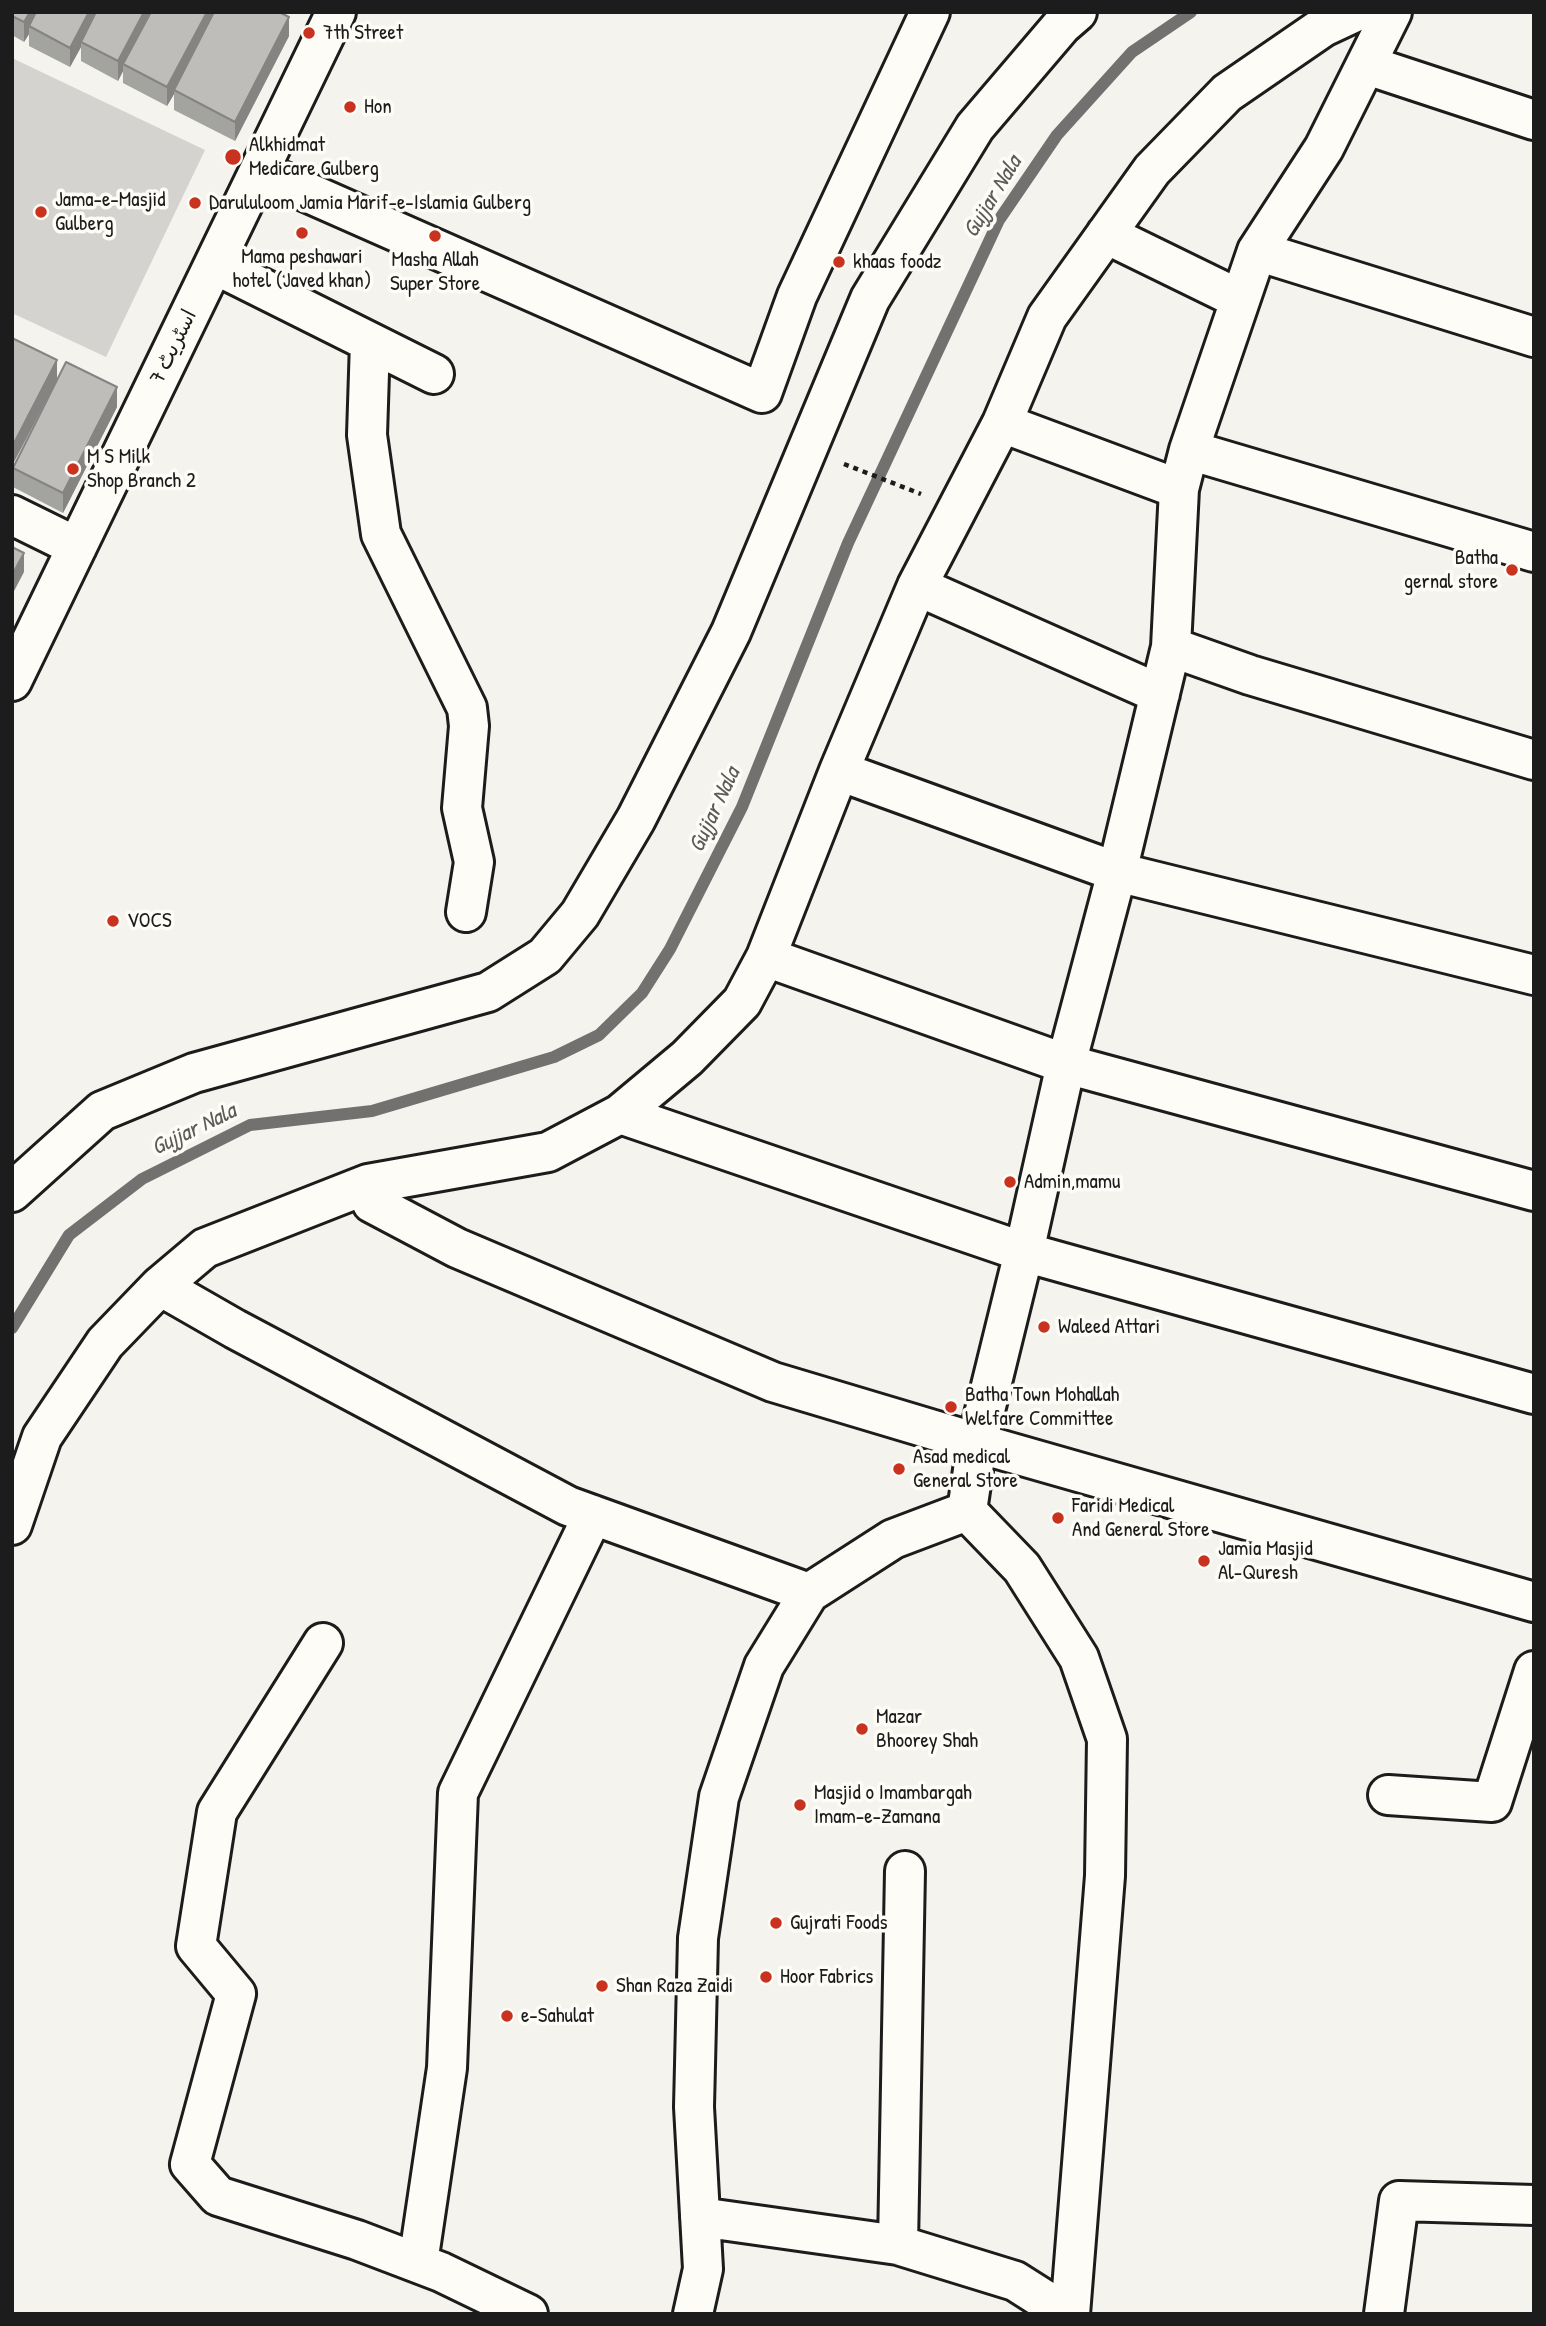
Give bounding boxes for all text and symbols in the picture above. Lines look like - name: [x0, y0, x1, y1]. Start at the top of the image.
- place label: 7th Street: [323, 20, 403, 46]
- marker: 7th Street: [301, 25, 317, 41]
- place label: Hon: [364, 94, 392, 120]
- marker: Hon: [342, 99, 358, 115]
- place label: Alkhidmat Medicare Gulberg: [249, 132, 379, 182]
- marker: Alkhidmat Medicare Gulberg: [223, 147, 243, 167]
- water label: Gujjar Nala: [958, 151, 1028, 243]
- place label: Jama-e-Masjid Gulberg: [55, 187, 165, 237]
- place label: Darululoom Jamia Marif-e-Islamia Gulberg: [209, 190, 531, 216]
- marker: Darululoom Jamia Marif-e-Islamia Gulberg: [187, 195, 203, 211]
- marker: Jama-e-Masjid Gulberg: [33, 204, 49, 220]
- marker: Mama peshawari hotel (Javed khan): [294, 225, 310, 241]
- marker: Masha Allah Super Store: [427, 228, 443, 244]
- place label: Mama peshawari hotel (Javed khan): [233, 244, 371, 294]
- place label: Masha Allah Super Store: [390, 247, 480, 297]
- place label: khaas foodz: [853, 249, 942, 275]
- marker: khaas foodz: [831, 254, 847, 270]
- street label: اسٹریٹ 7: [145, 306, 203, 388]
- place label: M S Milk Shop Branch 2: [87, 444, 196, 494]
- marker: M S Milk Shop Branch 2: [65, 461, 81, 477]
- place label: Batha gernal store: [1404, 545, 1498, 595]
- marker: Batha gernal store: [1504, 562, 1520, 578]
- water label: Gujjar Nala: [683, 763, 747, 857]
- place label: VOCS: [127, 908, 172, 934]
- marker: VOCS: [105, 913, 121, 929]
- water label: Gujjar Nala: [147, 1098, 241, 1162]
- place label: Admin,mamu: [1024, 1169, 1120, 1195]
- marker: Admin,mamu: [1002, 1174, 1018, 1190]
- place label: Waleed Attari: [1058, 1314, 1160, 1340]
- marker: Waleed Attari: [1036, 1319, 1052, 1335]
- place label: Batha Town Mohallah Welfare Committee: [965, 1382, 1119, 1432]
- marker: Batha Town Mohallah Welfare Committee: [943, 1399, 959, 1415]
- place label: Asad medical General Store: [913, 1444, 1018, 1494]
- marker: Asad medical General Store: [891, 1461, 907, 1477]
- place label: Faridi Medical And General Store: [1072, 1493, 1210, 1543]
- marker: Faridi Medical And General Store: [1050, 1510, 1066, 1526]
- place label: Jamia Masjid Al-Quresh: [1218, 1536, 1313, 1586]
- marker: Jamia Masjid Al-Quresh: [1196, 1553, 1212, 1569]
- place label: Mazar Bhoorey Shah: [876, 1704, 978, 1754]
- marker: Mazar Bhoorey Shah: [854, 1721, 870, 1737]
- place label: Masjid o Imambargah Imam-e-Zamana: [814, 1780, 972, 1830]
- marker: Masjid o Imambargah Imam-e-Zamana: [792, 1797, 808, 1813]
- place label: Gujrati Foods: [790, 1910, 888, 1936]
- marker: Gujrati Foods: [768, 1915, 784, 1931]
- place label: Hoor Fabrics: [780, 1964, 873, 1990]
- marker: Hoor Fabrics: [758, 1969, 774, 1985]
- place label: Shan Raza Zaidi: [616, 1973, 733, 1999]
- marker: Shan Raza Zaidi: [594, 1978, 610, 1994]
- place label: e-Sahulat: [521, 2003, 594, 2029]
- marker: e-Sahulat: [499, 2008, 515, 2024]

